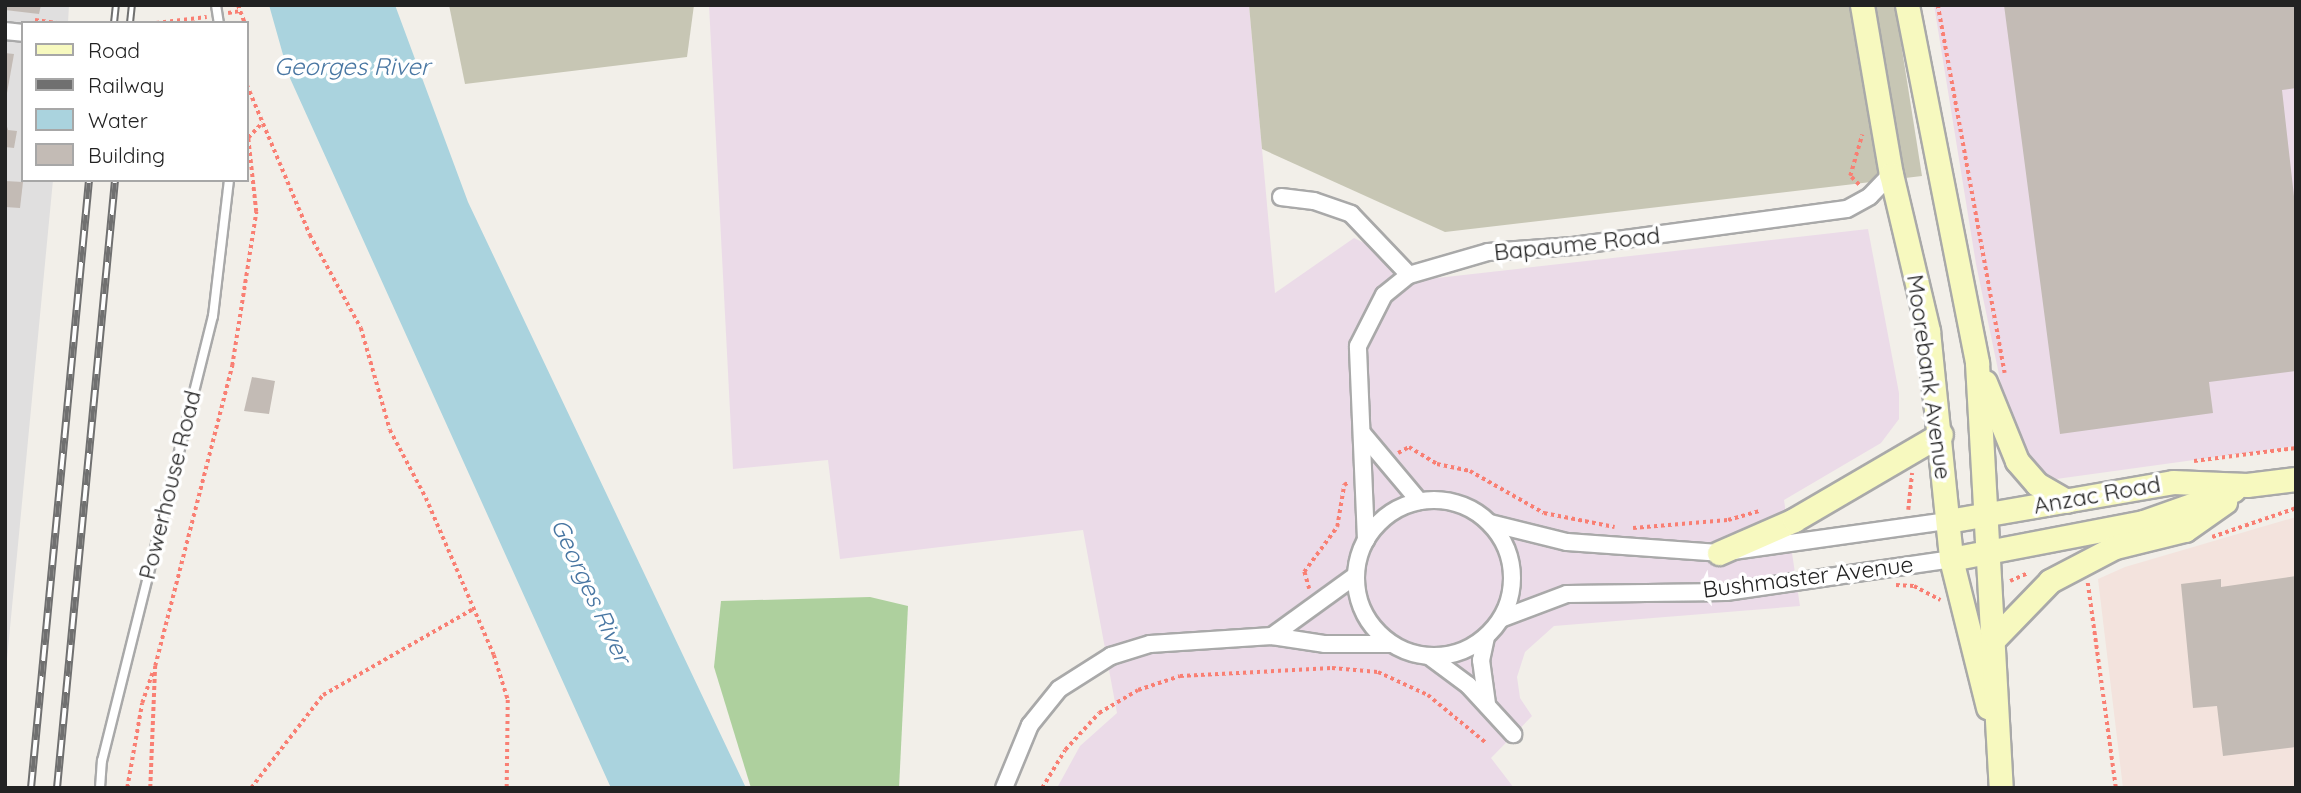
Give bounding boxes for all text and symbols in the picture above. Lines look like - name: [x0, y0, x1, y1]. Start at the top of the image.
- legend: [21, 21, 248, 182]
- text: Road: [88, 37, 140, 63]
- water label: Georges River: [274, 53, 430, 81]
- text: Railway: [88, 72, 164, 98]
- text: Water: [88, 107, 148, 133]
- text: Building: [88, 142, 165, 168]
- street label: Bapaume Road: [1493, 222, 1661, 266]
- street label: Moorebank Avenue: [1901, 273, 1957, 481]
- street label: Powerhouse Road: [133, 388, 207, 582]
- street label: Anzac Road: [2031, 470, 2163, 520]
- water label: Georges River: [545, 514, 637, 668]
- street label: Bushmaster Avenue: [1701, 550, 1915, 604]

